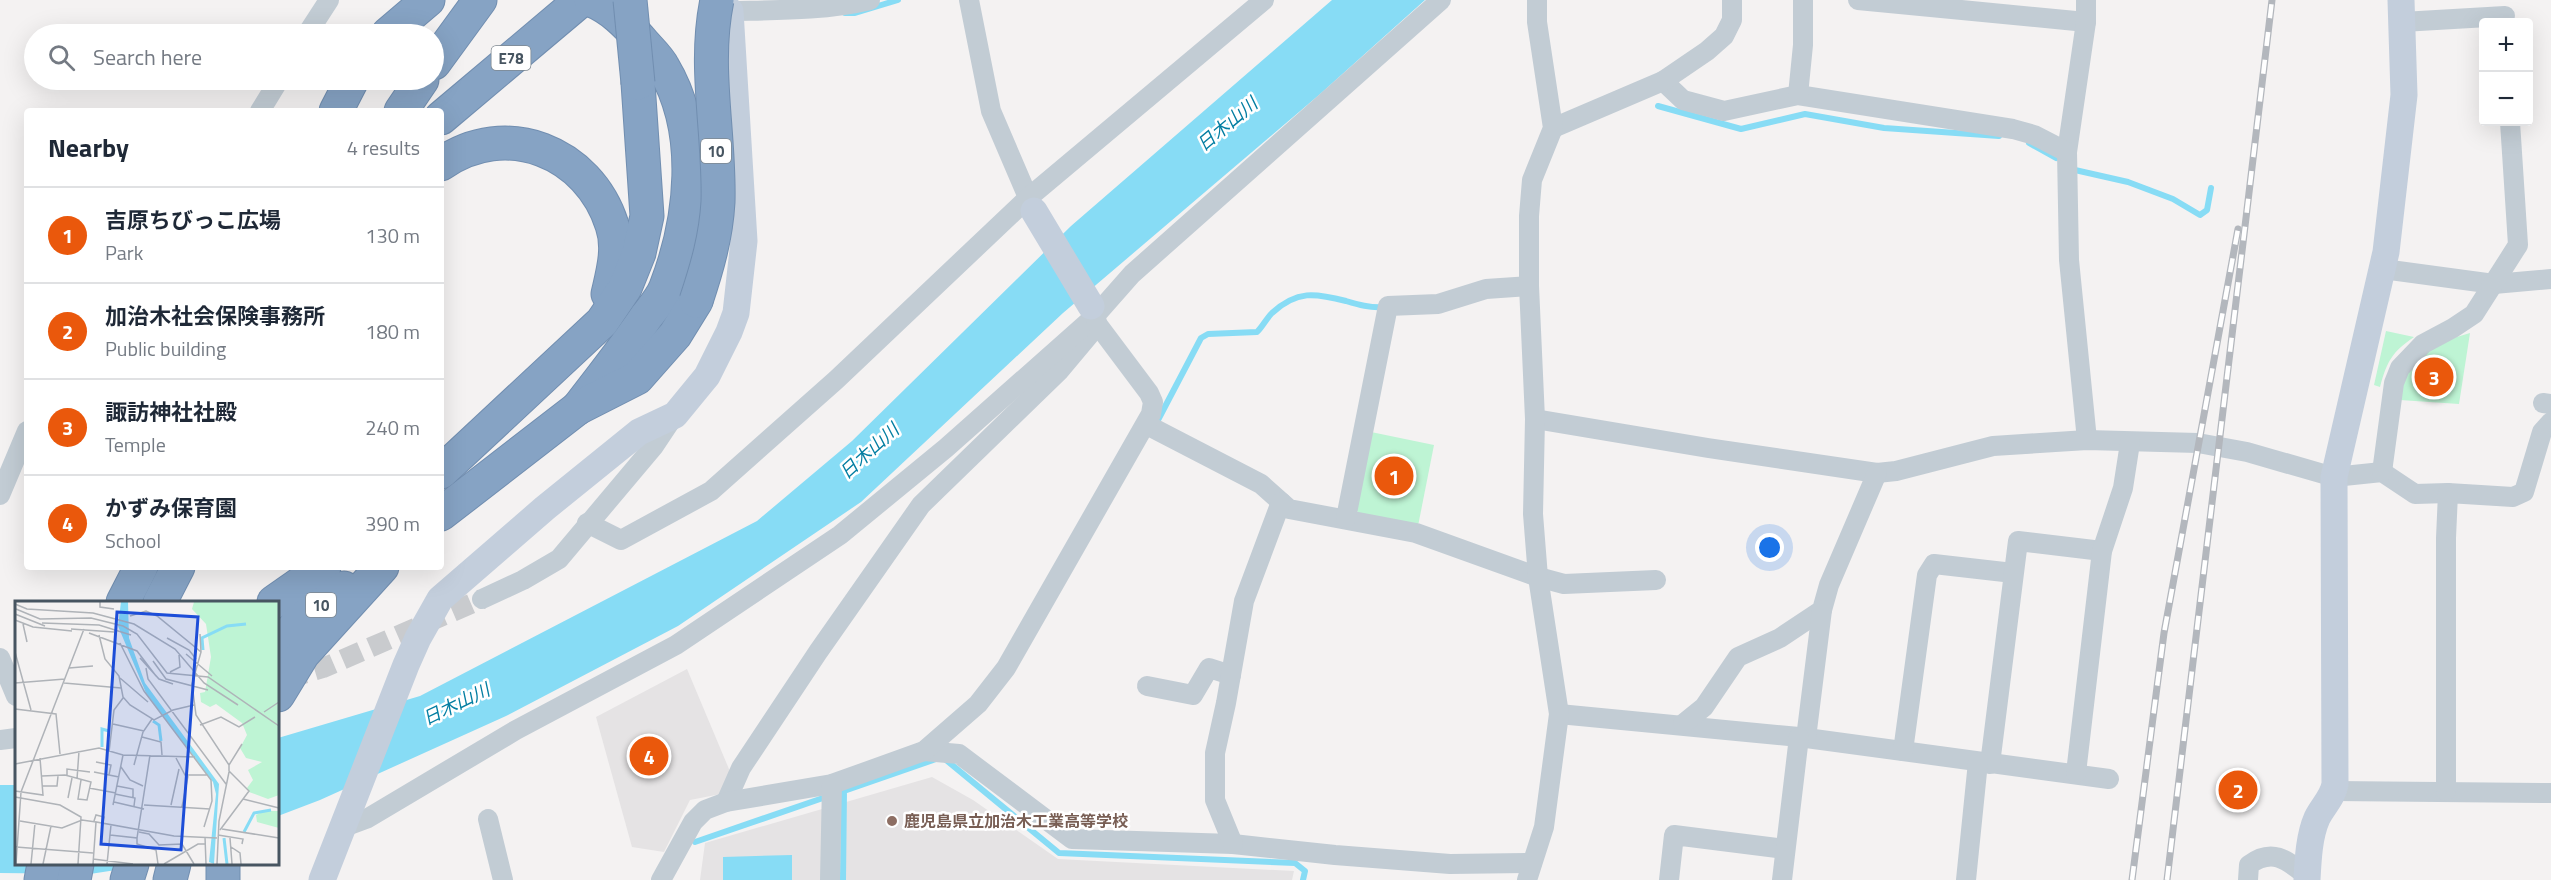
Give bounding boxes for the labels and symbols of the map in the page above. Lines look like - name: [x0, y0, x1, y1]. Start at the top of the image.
- road number: E78: [492, 46, 530, 70]
- water label: 日木山川: [1191, 89, 1265, 157]
- road number: 10: [701, 139, 731, 163]
- pin: 3: [2414, 354, 2454, 400]
- water label: 日木山川: [833, 416, 906, 485]
- pin: 1: [1374, 454, 1414, 498]
- your location: [1755, 533, 1784, 562]
- road number: 10: [306, 593, 336, 617]
- inset map: [15, 601, 279, 865]
- water label: 日木山川: [418, 675, 496, 732]
- pin: 4: [630, 734, 668, 778]
- pin: 2: [2218, 768, 2258, 812]
- place label: 鹿児島県立加治木工業高等学校: [904, 809, 1128, 833]
- marker: 鹿児島県立加治木工業高等学校: [885, 814, 899, 828]

